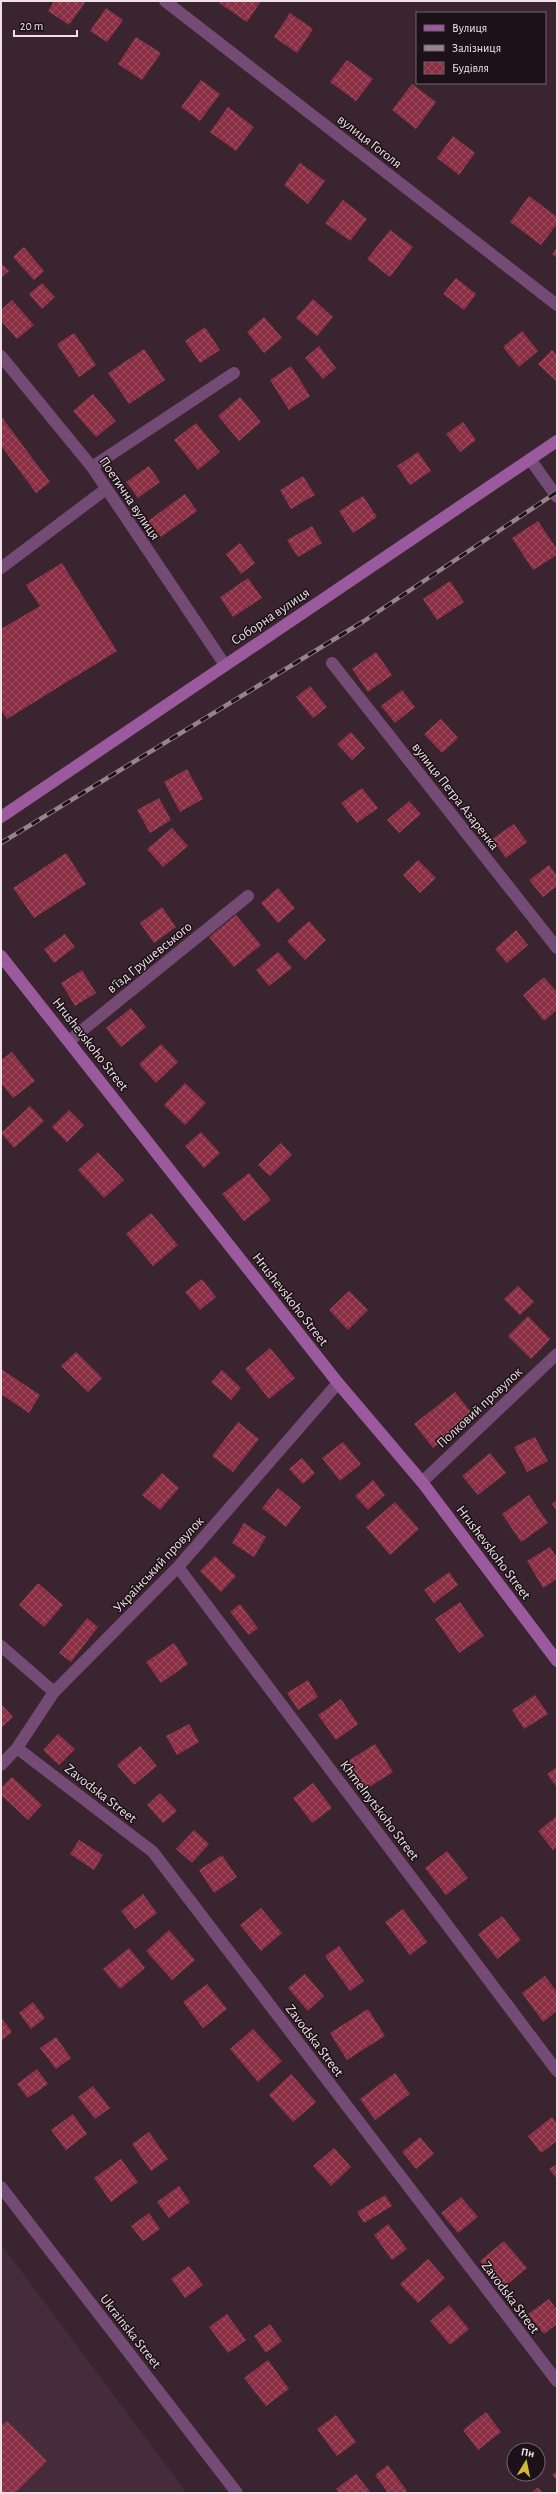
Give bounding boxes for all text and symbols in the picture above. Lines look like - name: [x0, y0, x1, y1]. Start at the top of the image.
- scale bar: [14, 12, 77, 38]
- legend: [416, 12, 546, 84]
- text: 20 m: [20, 20, 43, 32]
- text: Вулиця: [452, 22, 487, 35]
- text: Залізниця: [452, 42, 501, 54]
- text: Будівля: [452, 62, 489, 75]
- street label: вулиця Гоголя: [335, 112, 404, 171]
- street label: Поетична вулиця: [96, 454, 162, 543]
- street label: Соборна вулиця: [229, 586, 312, 648]
- street label: вулиця Петра Азаренка: [409, 740, 502, 853]
- street label: в'їзд Грушевського: [105, 919, 195, 996]
- street label: Hrushevskoho Street: [50, 996, 131, 1094]
- street label: Hrushevskoho Street: [250, 1251, 331, 1349]
- street label: Полковий провулок: [434, 1364, 525, 1451]
- street label: Hrushevskoho Street: [453, 1503, 533, 1603]
- street label: Український провулок: [111, 1514, 207, 1615]
- street label: Khmelnytskoho Street: [337, 1758, 422, 1864]
- street label: Zavodska Street: [62, 1762, 139, 1826]
- street label: Zavodska Street: [283, 2002, 346, 2080]
- street label: Zavodska Street: [479, 2259, 542, 2337]
- street label: Ukrainska Street: [97, 2292, 164, 2372]
- north arrow: [506, 2442, 546, 2482]
- text: Пн: [520, 2446, 535, 2459]

